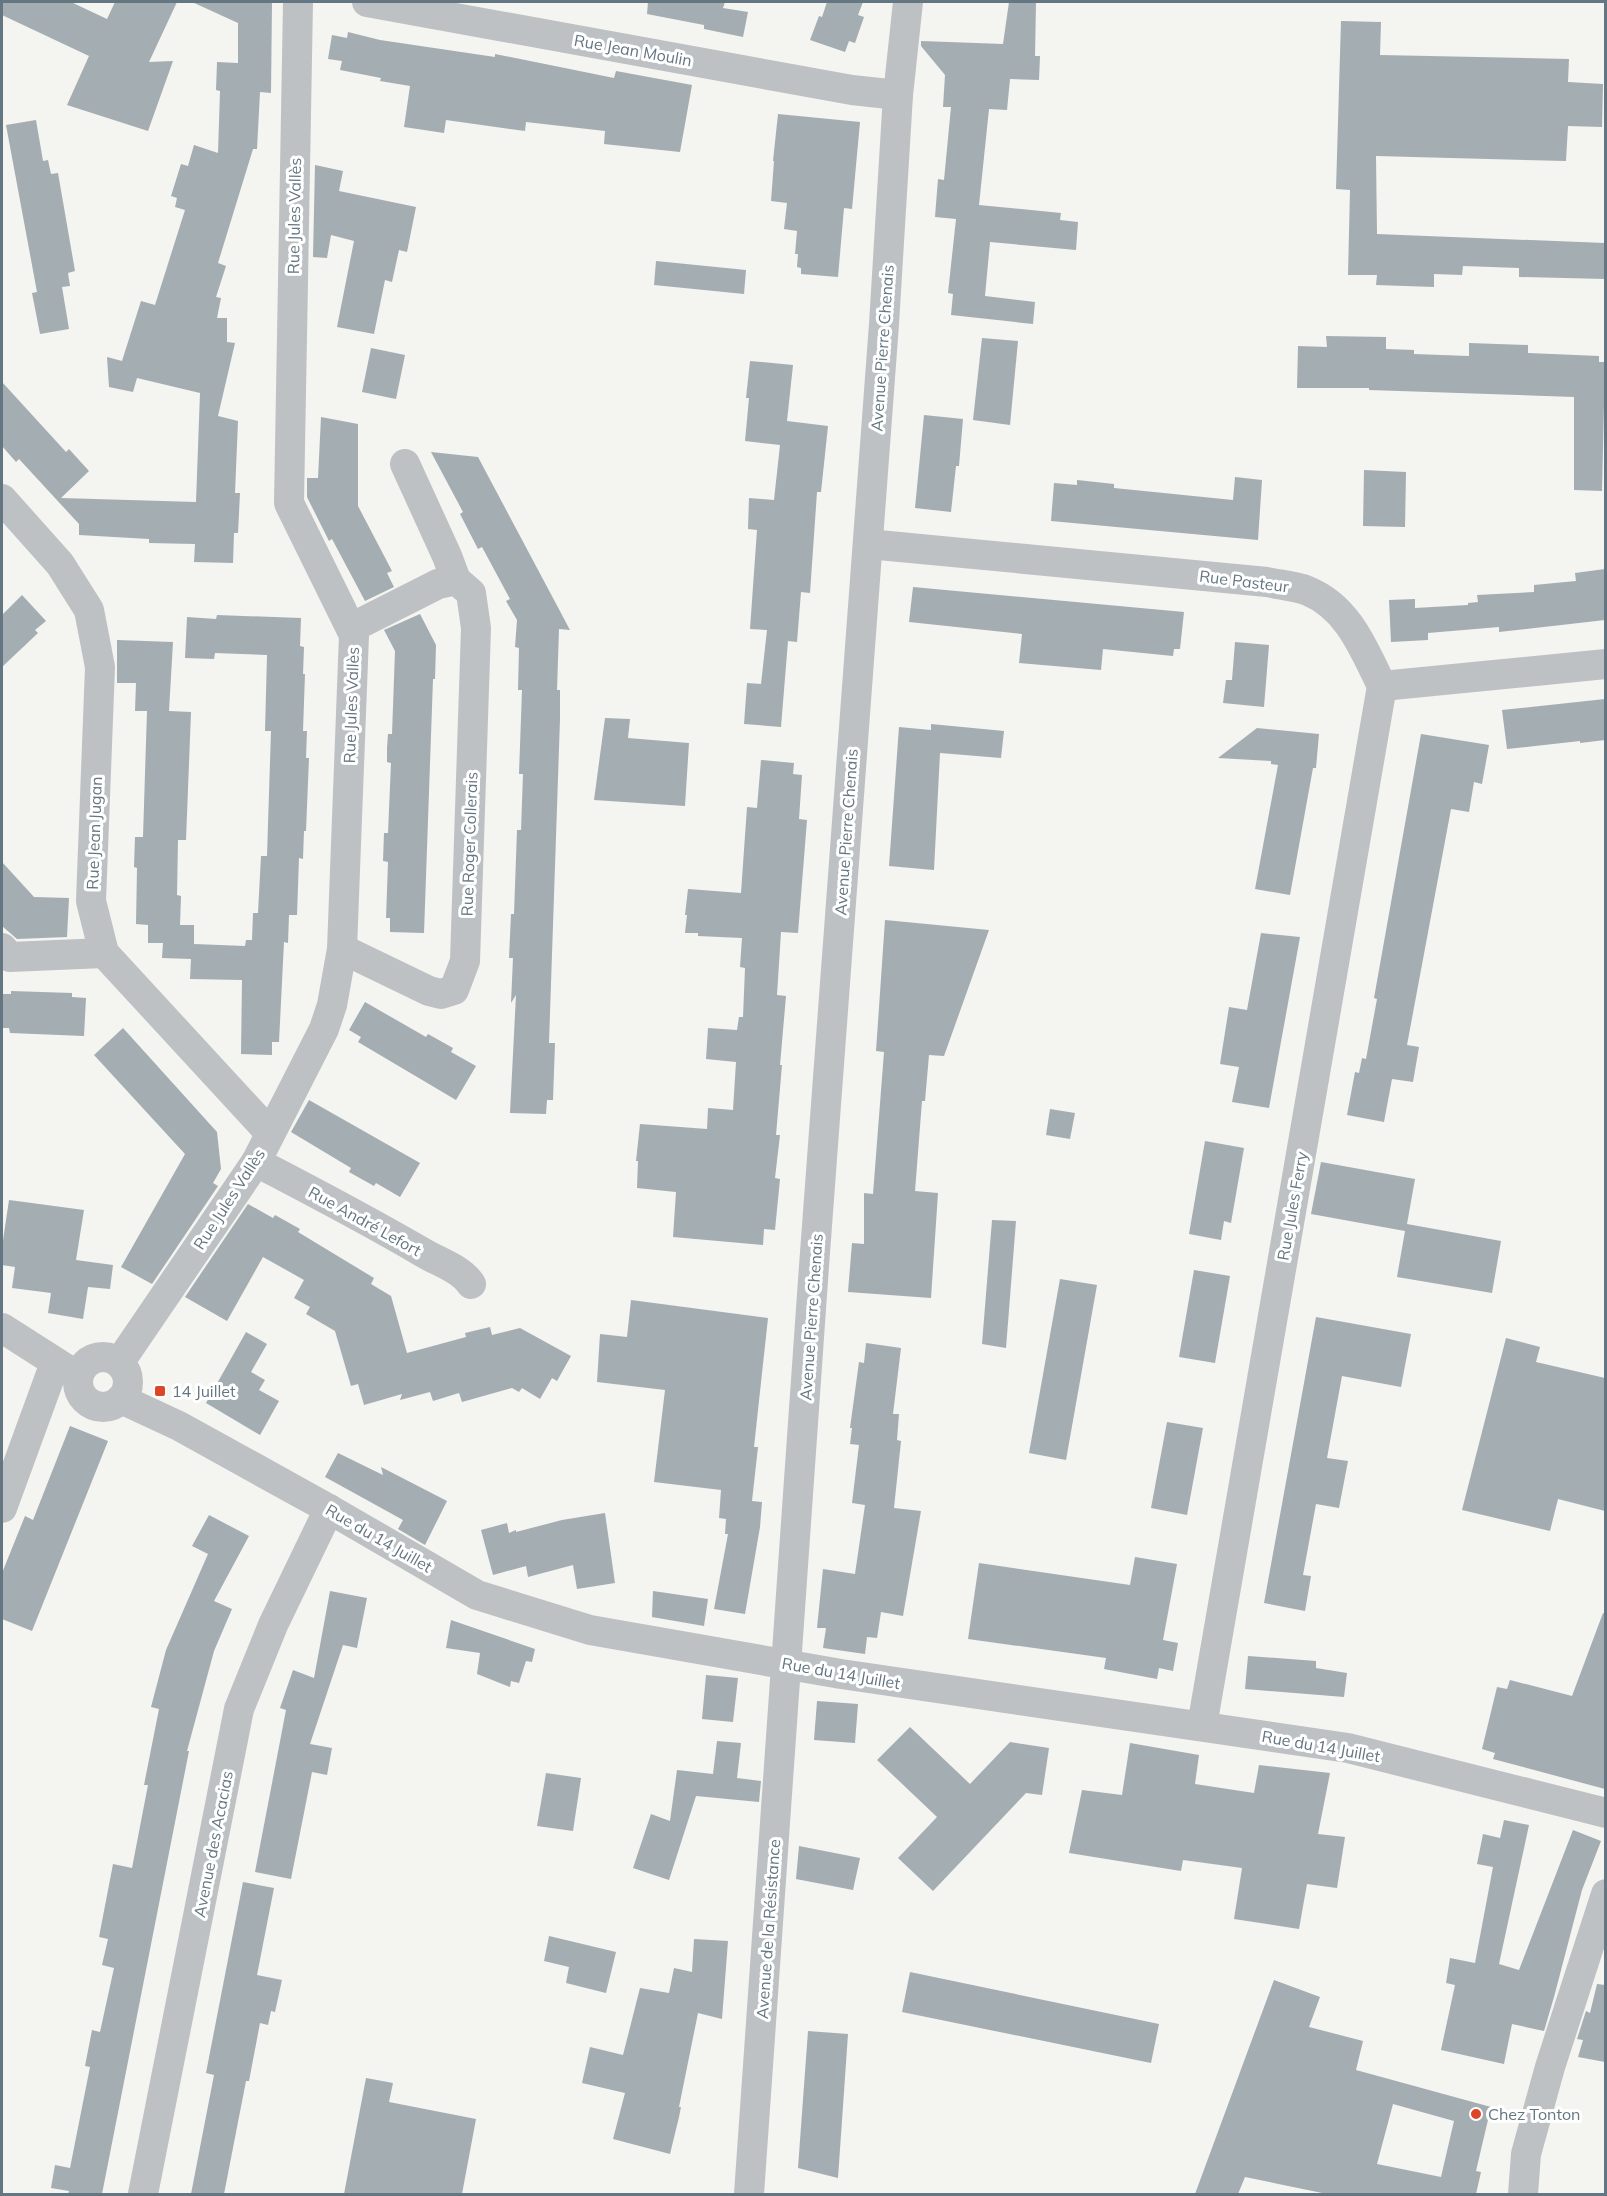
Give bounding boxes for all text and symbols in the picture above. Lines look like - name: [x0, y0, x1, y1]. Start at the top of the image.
- street label: Rue Jean Moulin: [572, 30, 694, 70]
- street label: Rue Jules Vallès: [283, 158, 305, 274]
- street label: Avenue Pierre Chenais: [866, 264, 898, 432]
- street label: Rue Pasteur: [1198, 566, 1290, 596]
- street label: Rue Jules Vallès: [339, 646, 363, 764]
- street label: Avenue Pierre Chenais: [830, 748, 862, 916]
- street label: Rue Roger Collerais: [456, 771, 482, 917]
- street label: Rue Jean Jugan: [82, 776, 106, 890]
- street label: Rue Jules Vallès: [189, 1145, 269, 1253]
- street label: Rue Jules Ferry: [1273, 1149, 1312, 1262]
- street label: Rue André Lefort: [305, 1182, 425, 1260]
- street label: Avenue Pierre Chenais: [795, 1233, 827, 1401]
- place label: 14 Juillet: [172, 1381, 236, 1401]
- marker: 14 Juillet: [153, 1384, 167, 1398]
- street label: Rue du 14 Juillet: [322, 1499, 436, 1577]
- street label: Rue du 14 Juillet: [780, 1653, 902, 1693]
- street label: Rue du 14 Juillet: [1260, 1726, 1382, 1766]
- street label: Avenue des Acacias: [189, 1769, 237, 1919]
- street label: Avenue de la Résistance: [752, 1838, 784, 2020]
- place label: Chez Tonton: [1488, 2104, 1580, 2124]
- marker: Chez Tonton: [1469, 2107, 1483, 2121]

